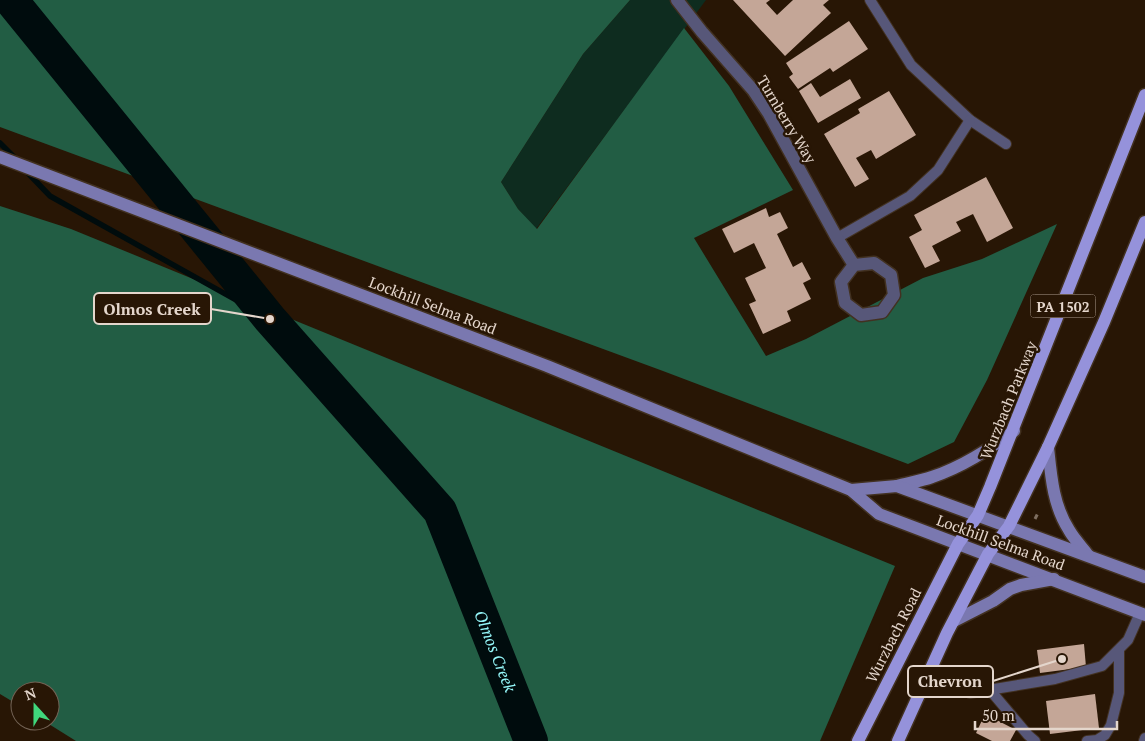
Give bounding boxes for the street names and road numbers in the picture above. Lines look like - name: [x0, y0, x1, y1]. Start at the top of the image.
- street label: Turnberry Way: [753, 71, 821, 167]
- street label: Lockhill Selma Road: [366, 271, 500, 339]
- road number: PA 1502: [1030, 294, 1096, 318]
- street label: Wurzbach Parkway: [975, 337, 1041, 462]
- street label: Lockhill Selma Road: [934, 510, 1068, 574]
- street label: Wurzbach Road: [861, 584, 925, 686]

